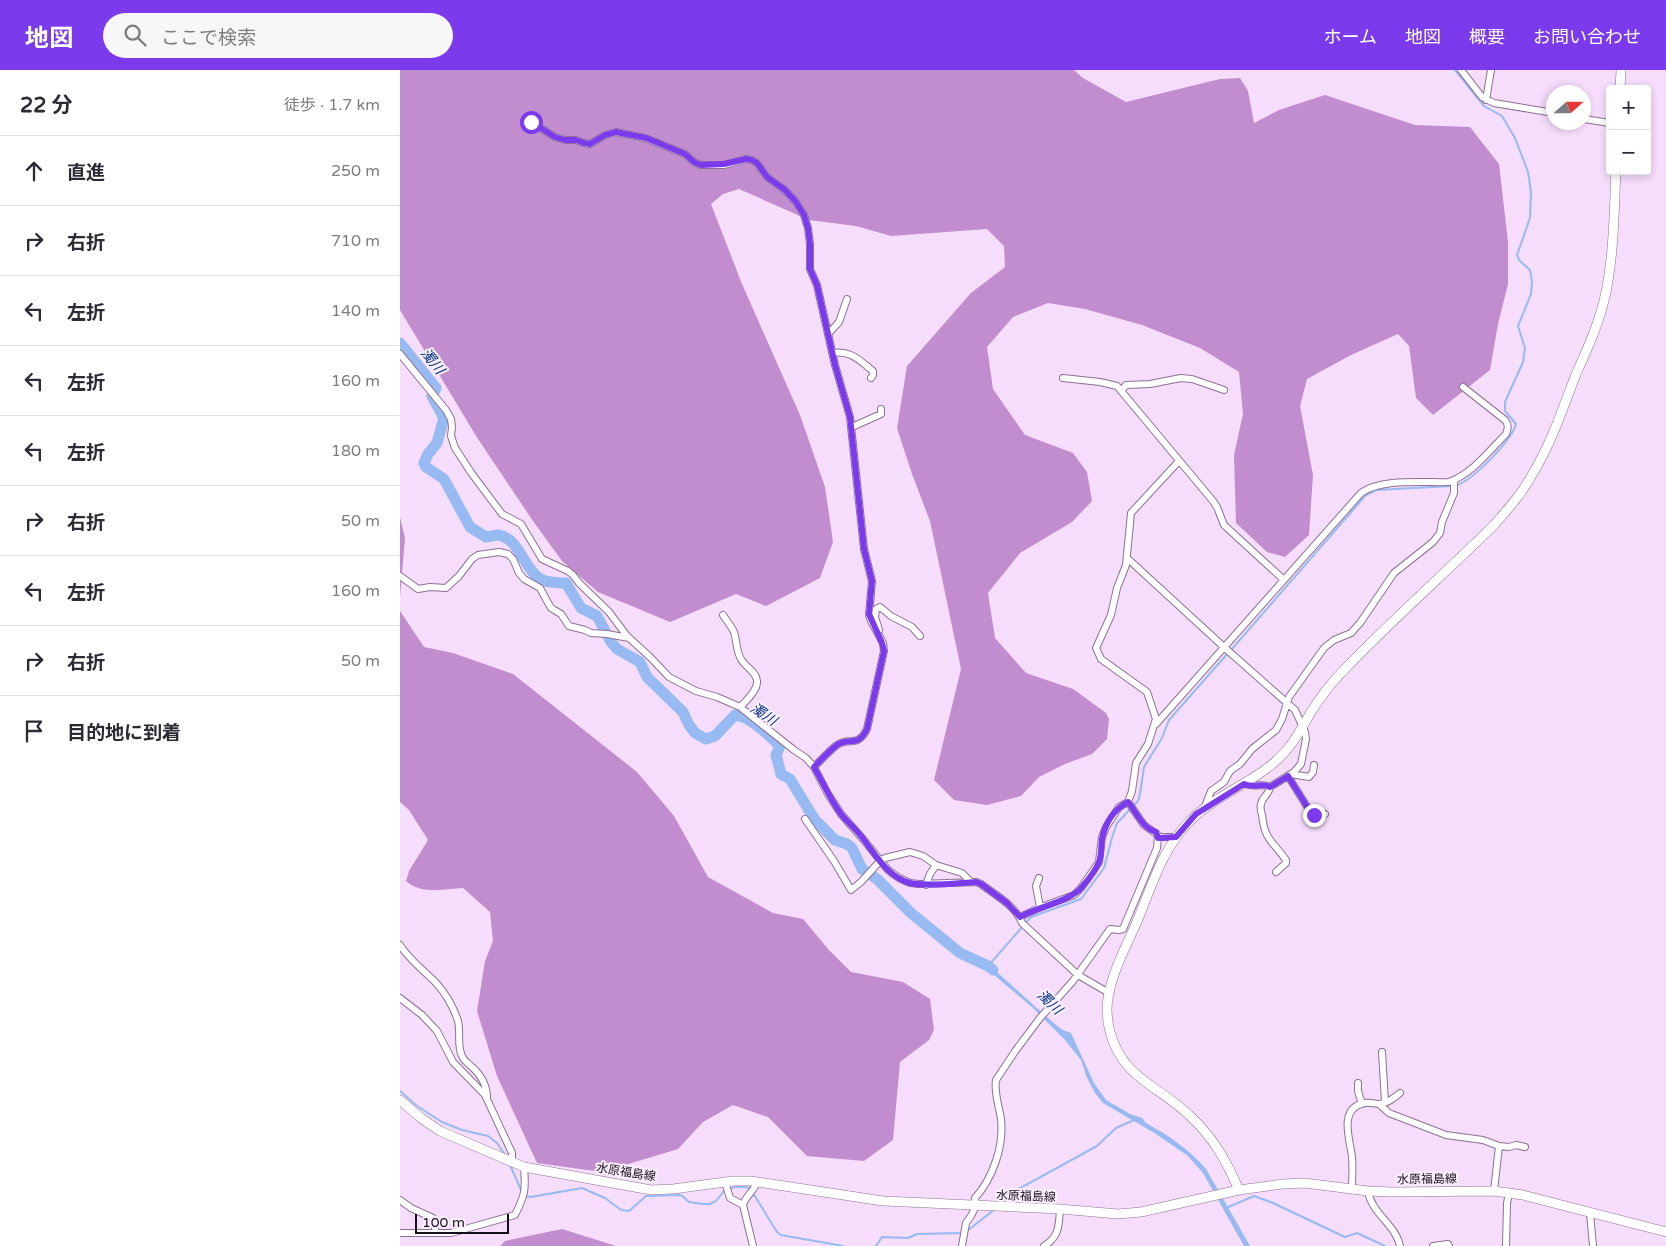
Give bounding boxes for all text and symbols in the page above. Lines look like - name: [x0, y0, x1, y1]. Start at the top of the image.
- search box: [103, 13, 453, 58]
- icon: search: [121, 21, 149, 49]
- text: 地図: [25, 24, 73, 53]
- text: ホーム: [1324, 26, 1377, 48]
- text: 地図: [1405, 26, 1441, 48]
- text: 概要: [1469, 26, 1505, 48]
- text: お問い合わせ: [1533, 26, 1641, 48]
- text: ここで検索: [161, 27, 256, 49]
- north arrow: [1546, 85, 1591, 130]
- map controls: [1606, 85, 1651, 175]
- button: +: [1606, 85, 1651, 130]
- text: 22 分: [20, 93, 73, 118]
- text: 徒歩 · 1.7 km: [284, 95, 380, 115]
- route start: [520, 111, 543, 134]
- button: −: [1606, 130, 1651, 175]
- icon: ahead: [20, 157, 48, 185]
- text: 250 m: [331, 161, 380, 181]
- text: 直進: [67, 162, 105, 184]
- icon: right: [20, 227, 48, 255]
- text: 710 m: [331, 231, 380, 251]
- text: 右折: [67, 232, 105, 254]
- icon: left: [20, 297, 48, 325]
- text: 140 m: [331, 301, 380, 321]
- text: 左折: [67, 302, 105, 324]
- water label: 濁川: [417, 345, 449, 379]
- icon: left: [20, 367, 48, 395]
- text: 160 m: [331, 371, 380, 391]
- text: 左折: [67, 372, 105, 394]
- icon: left: [20, 437, 48, 465]
- text: 180 m: [331, 441, 380, 461]
- text: 左折: [67, 442, 105, 464]
- icon: right: [20, 507, 48, 535]
- text: 50 m: [341, 511, 380, 531]
- text: 右折: [67, 512, 105, 534]
- icon: left: [20, 577, 48, 605]
- text: 160 m: [331, 581, 380, 601]
- text: 左折: [67, 582, 105, 604]
- icon: right: [20, 647, 48, 675]
- text: 50 m: [341, 651, 380, 671]
- text: 右折: [67, 652, 105, 674]
- water label: 濁川: [747, 700, 782, 730]
- icon: arrive: [20, 717, 48, 745]
- text: 目的地に到着: [67, 722, 181, 744]
- route end: [1303, 804, 1326, 827]
- water label: 濁川: [1034, 987, 1067, 1019]
- street label: 水原福島線: [595, 1160, 657, 1184]
- street label: 水原福島線: [1397, 1171, 1457, 1187]
- street label: 水原福島線: [996, 1188, 1056, 1204]
- scale bar: [415, 1211, 509, 1234]
- text: 100 m: [422, 1214, 465, 1231]

